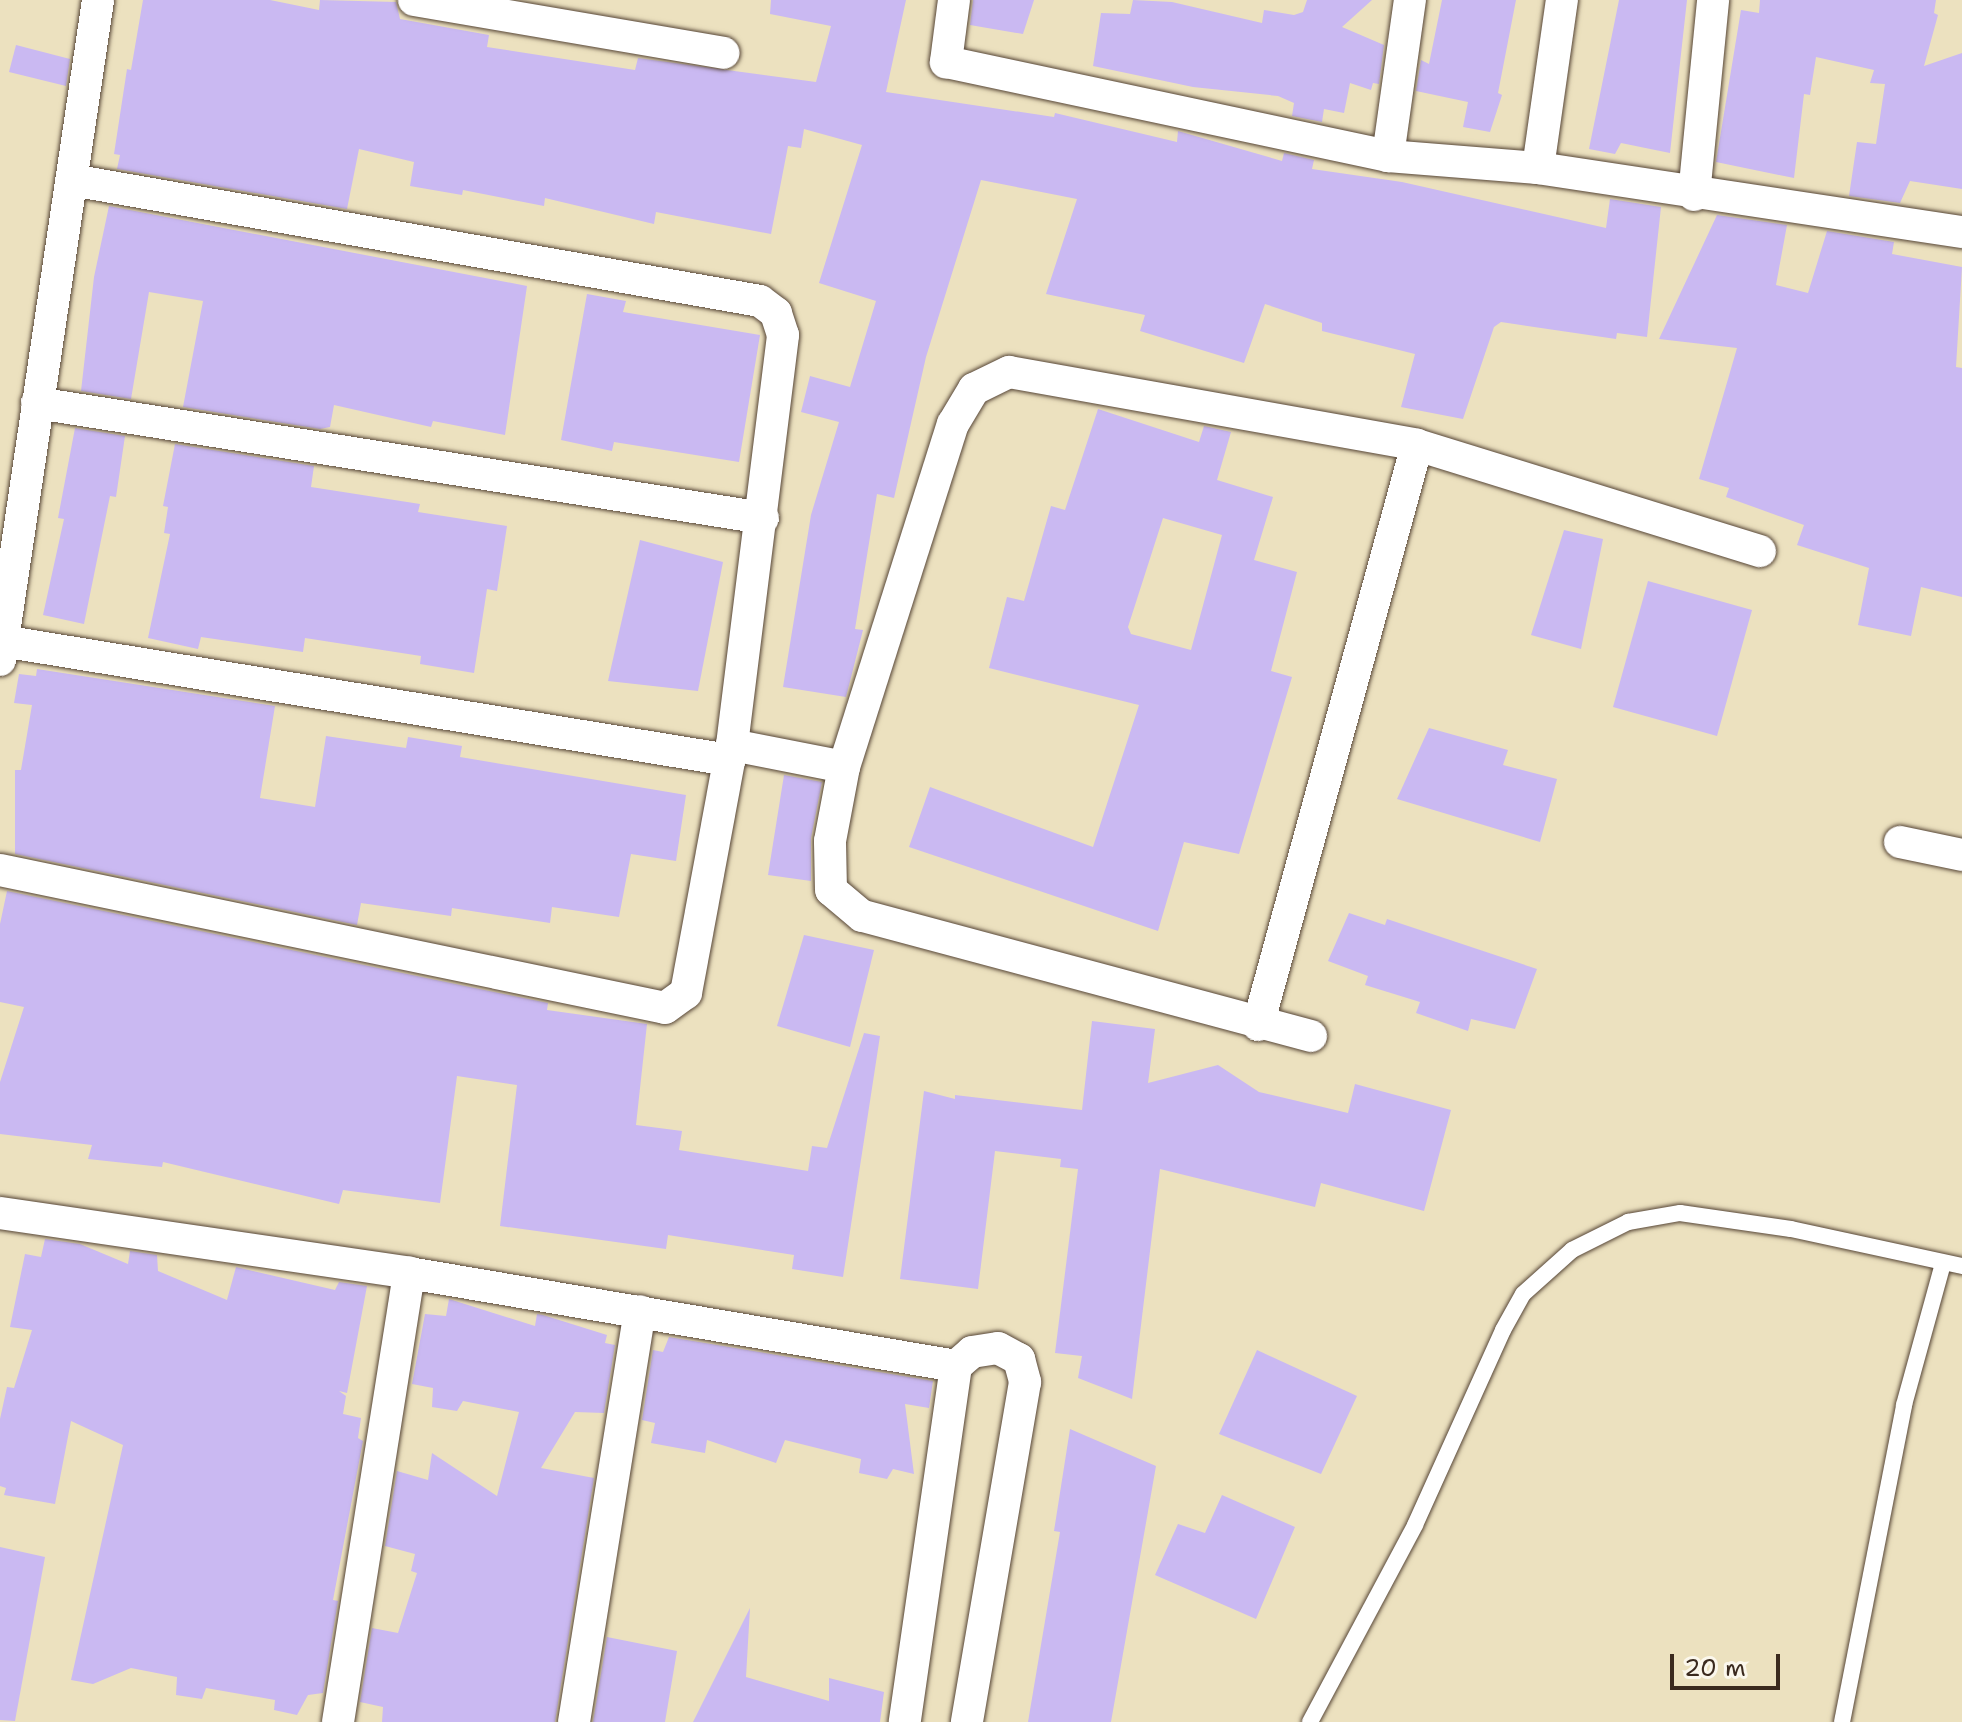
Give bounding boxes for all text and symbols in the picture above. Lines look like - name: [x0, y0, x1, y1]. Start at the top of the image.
- scale bar: [1674, 1638, 1784, 1688]
- text: 20 m: [1684, 1652, 1746, 1684]

